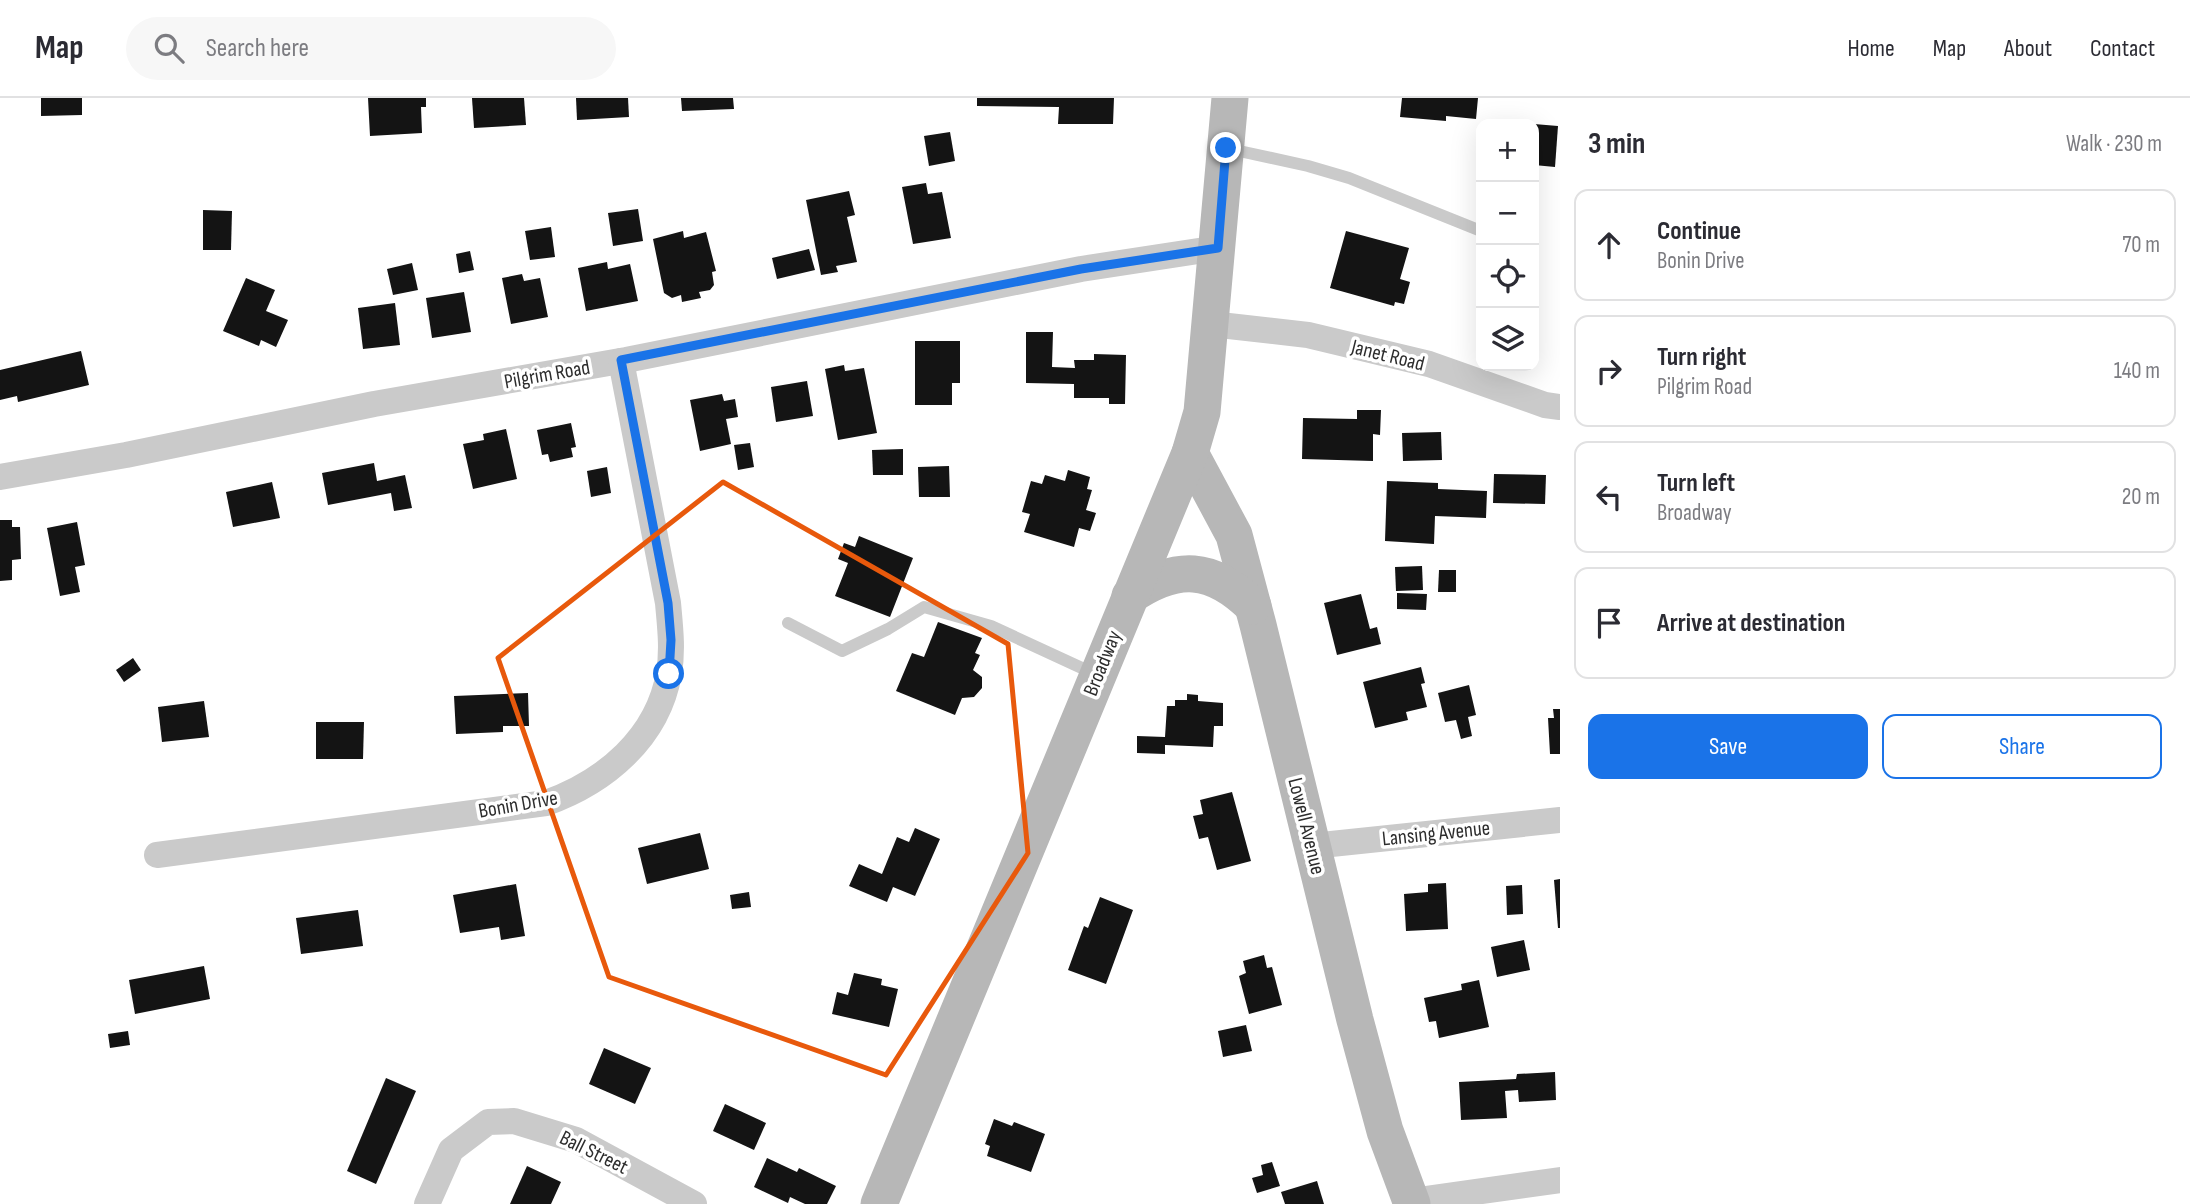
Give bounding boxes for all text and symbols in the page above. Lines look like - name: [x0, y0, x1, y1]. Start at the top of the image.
- search box: [126, 17, 616, 80]
- text: Map: [35, 28, 84, 68]
- icon: search: [150, 29, 188, 67]
- text: Search here: [206, 33, 309, 64]
- text: Home: [1847, 34, 1895, 63]
- text: Map: [1933, 34, 1966, 63]
- text: About: [2004, 34, 2052, 63]
- text: Contact: [2090, 34, 2155, 63]
- map controls: [1476, 119, 1539, 371]
- button: +: [1476, 119, 1539, 182]
- text: 3 min: [1588, 126, 1645, 162]
- text: Walk · 230 m: [2066, 130, 2162, 158]
- route end: [1210, 132, 1241, 163]
- button: −: [1476, 182, 1539, 245]
- text: Continue: [1657, 216, 1741, 247]
- icon: ahead: [1590, 226, 1628, 264]
- text: 70 m: [2122, 231, 2160, 259]
- button: locate: [1476, 245, 1539, 308]
- text: Bonin Drive: [1657, 247, 1745, 275]
- button: layers: [1476, 308, 1539, 371]
- street label: Janet Road: [1348, 334, 1427, 377]
- text: Turn right: [1657, 342, 1746, 373]
- icon: right: [1590, 352, 1628, 390]
- street label: Pilgrim Road: [502, 355, 592, 394]
- text: 140 m: [2114, 357, 2160, 385]
- text: Pilgrim Road: [1657, 373, 1752, 401]
- text: Turn left: [1657, 468, 1735, 499]
- icon: left: [1590, 478, 1628, 516]
- text: 20 m: [2122, 483, 2160, 511]
- text: Broadway: [1657, 499, 1732, 527]
- icon: arrive: [1590, 604, 1628, 642]
- text: Arrive at destination: [1657, 608, 1845, 639]
- street label: Broadway: [1078, 627, 1127, 699]
- route start: [653, 658, 684, 689]
- button: Save: [1588, 714, 1868, 779]
- button: Share: [1882, 714, 2162, 779]
- street label: Lowell Avenue: [1282, 775, 1331, 877]
- street label: Bonin Drive: [477, 785, 560, 824]
- street label: Lansing Avenue: [1381, 815, 1491, 852]
- street label: Ball Street: [556, 1125, 632, 1180]

